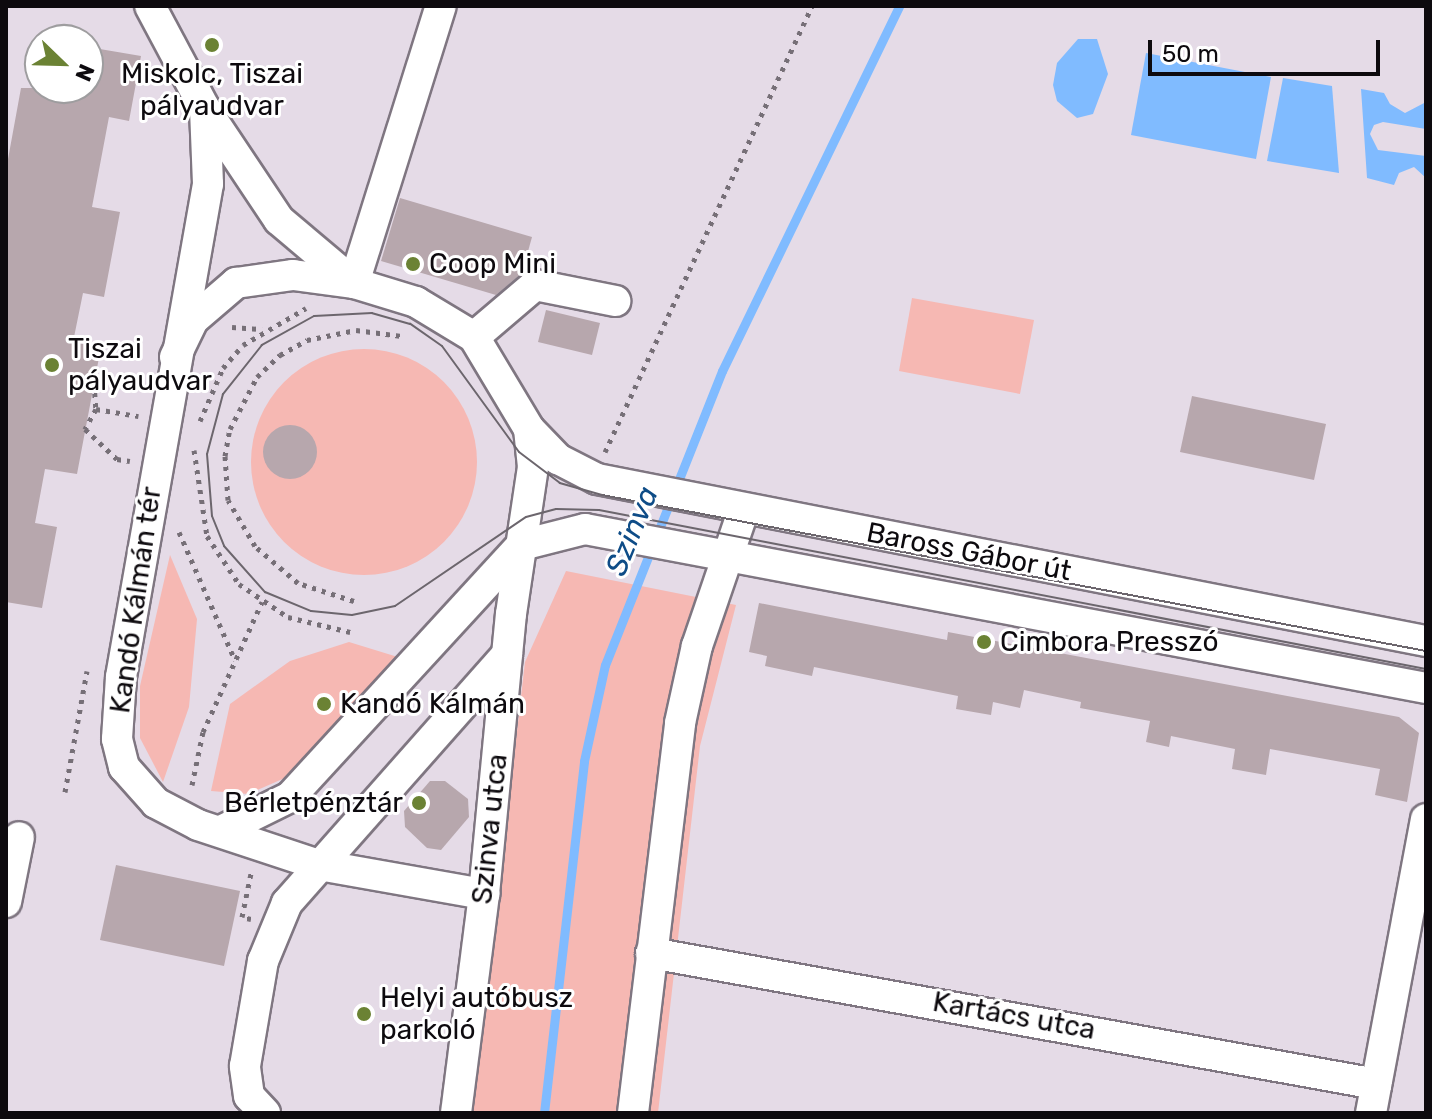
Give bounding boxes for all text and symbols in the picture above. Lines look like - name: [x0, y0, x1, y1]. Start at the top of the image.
- north arrow: [24, 24, 104, 104]
- scale bar: [1152, 24, 1384, 74]
- marker: Miskolc, Tiszai pályaudvar: [203, 36, 221, 54]
- text: 50 m: [1162, 40, 1219, 68]
- place label: Miskolc, Tiszai pályaudvar: [121, 57, 303, 123]
- text: N: [69, 60, 100, 85]
- place label: Coop Mini: [429, 247, 556, 281]
- marker: Coop Mini: [404, 255, 422, 273]
- place label: Tiszai pályaudvar: [68, 332, 212, 398]
- marker: Tiszai pályaudvar: [43, 356, 61, 374]
- water label: Szinva: [598, 481, 666, 581]
- street label: Kandó Kálmán tér: [103, 484, 169, 716]
- street label: Baross Gábor út: [863, 516, 1075, 588]
- place label: Cimbora Presszó: [1000, 625, 1219, 659]
- marker: Cimbora Presszó: [975, 633, 993, 651]
- place label: Kandó Kálmán: [340, 687, 525, 721]
- marker: Kandó Kálmán: [315, 695, 333, 713]
- street label: Szinva utca: [465, 752, 515, 906]
- place label: Bérletpénztár: [224, 786, 403, 820]
- marker: Bérletpénztár: [410, 794, 428, 812]
- place label: Helyi autóbusz parkoló: [380, 981, 573, 1047]
- street label: Kartács utca: [930, 985, 1098, 1047]
- marker: Helyi autóbusz parkoló: [355, 1005, 373, 1023]

